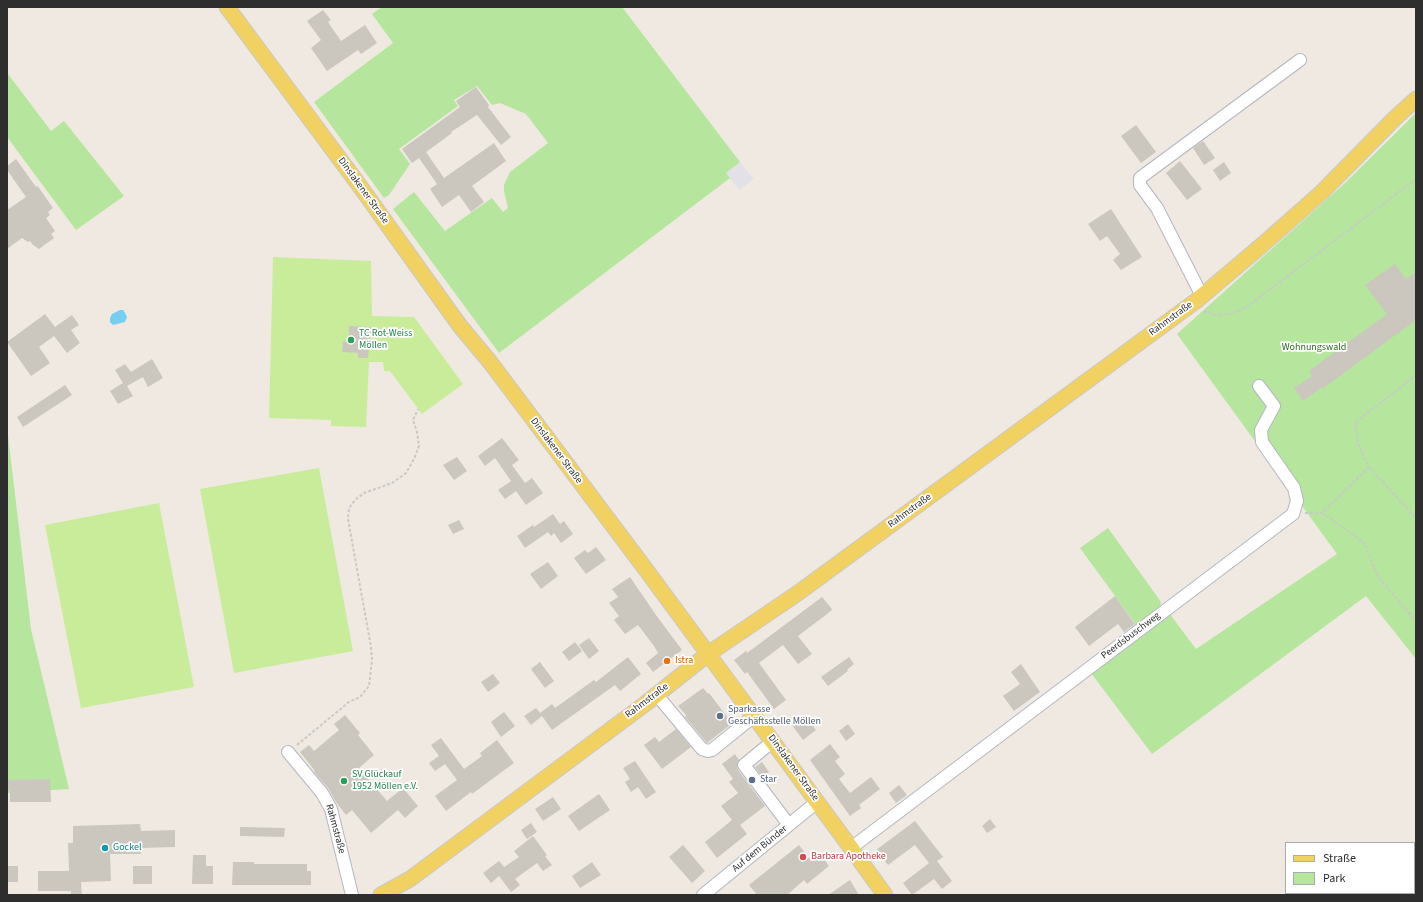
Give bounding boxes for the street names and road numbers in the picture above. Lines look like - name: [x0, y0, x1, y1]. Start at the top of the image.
- street label: Dinslakener Straße: [335, 156, 391, 226]
- street label: Rahmstraße: [1147, 299, 1195, 339]
- street label: Dinslakener Straße: [527, 416, 585, 486]
- street label: Rahmstraße: [886, 491, 934, 531]
- street label: Peerdsbuschweg: [1099, 610, 1163, 662]
- street label: Rahmstraße: [623, 681, 671, 721]
- street label: Dinslakener Straße: [765, 733, 821, 803]
- street label: Rahmstraße: [323, 803, 347, 855]
- street label: Auf dem Bünder: [730, 823, 790, 875]

